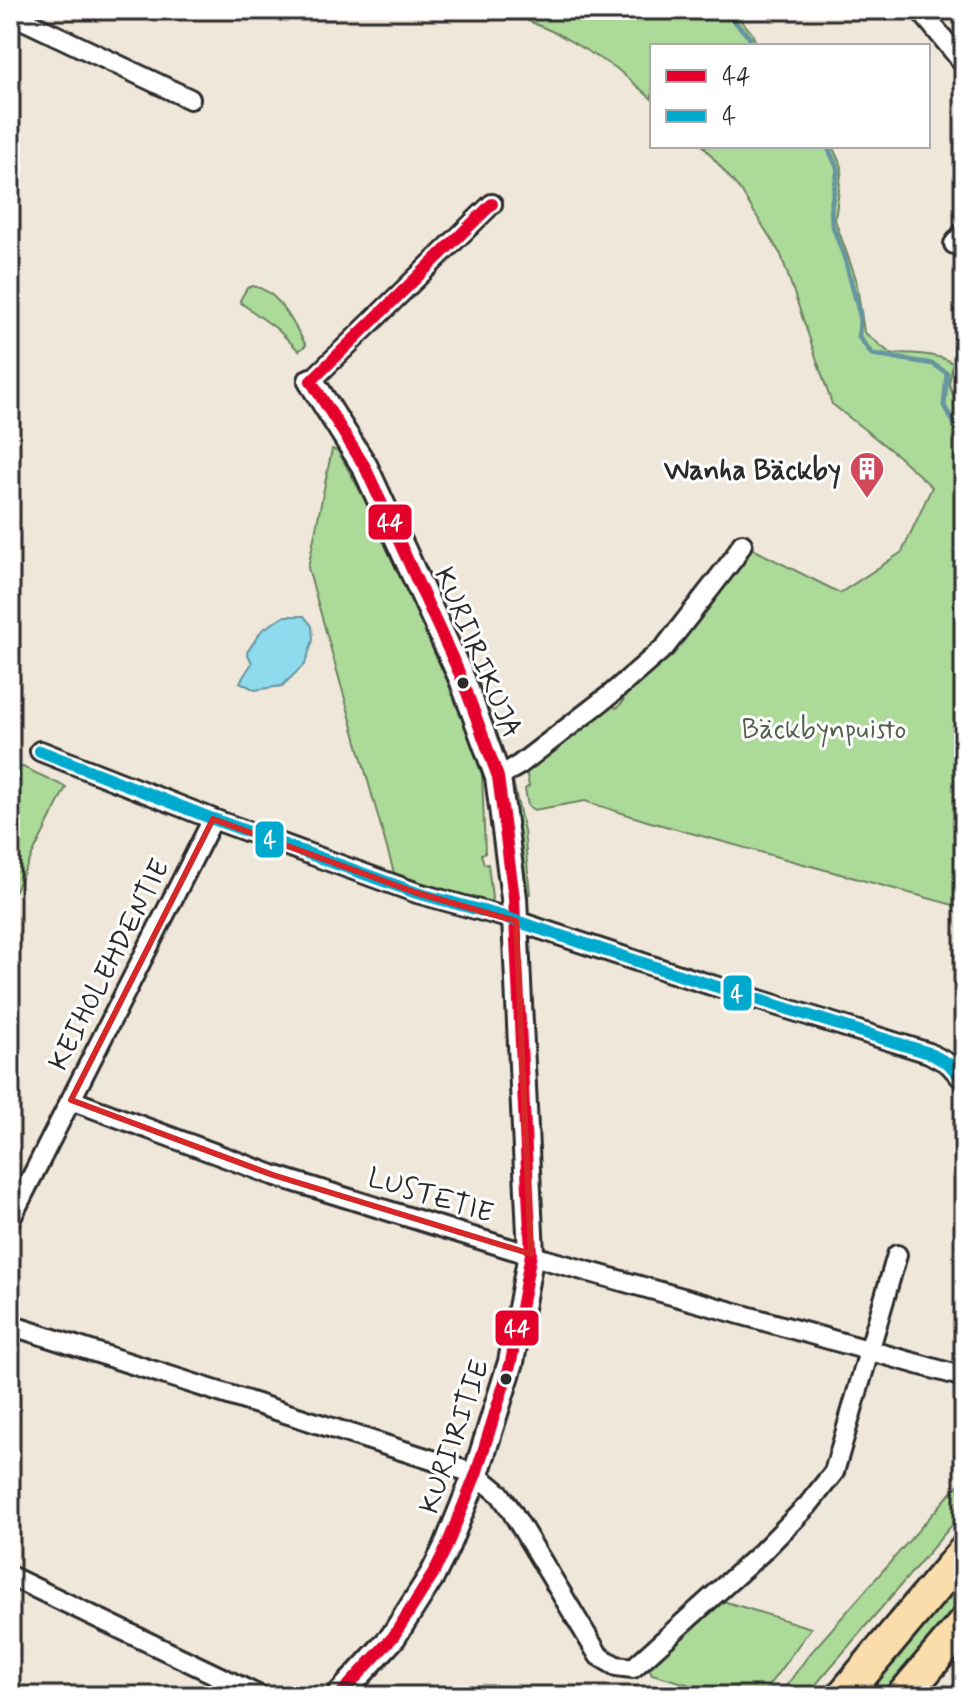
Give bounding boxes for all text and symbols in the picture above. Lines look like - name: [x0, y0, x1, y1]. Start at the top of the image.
- legend: [650, 44, 930, 148]
- text: 44: [722, 62, 751, 93]
- text: 4: [722, 102, 736, 133]
- building icon: Wanha Bäckby: [848, 450, 886, 500]
- place label: Wanha Bäckby: [664, 453, 841, 490]
- line badge: 44: [367, 503, 413, 541]
- text: 44: [377, 510, 404, 538]
- street label: KURIIRIKUJA: [424, 562, 529, 744]
- unlabelled marker: [455, 675, 471, 691]
- park label: Bäckbynpuisto: [742, 712, 906, 749]
- line badge: 4: [254, 820, 285, 859]
- text: 4: [264, 827, 277, 855]
- street label: KEIHOLEHDENTIE: [41, 853, 180, 1077]
- line badge: 4: [722, 974, 753, 1012]
- text: 4: [731, 981, 744, 1009]
- street label: LUSTETIE: [363, 1160, 497, 1233]
- line badge: 44: [494, 1309, 540, 1347]
- text: 44: [504, 1316, 531, 1344]
- street label: KURIIRITIE: [412, 1355, 499, 1519]
- unlabelled marker: [498, 1371, 514, 1387]

